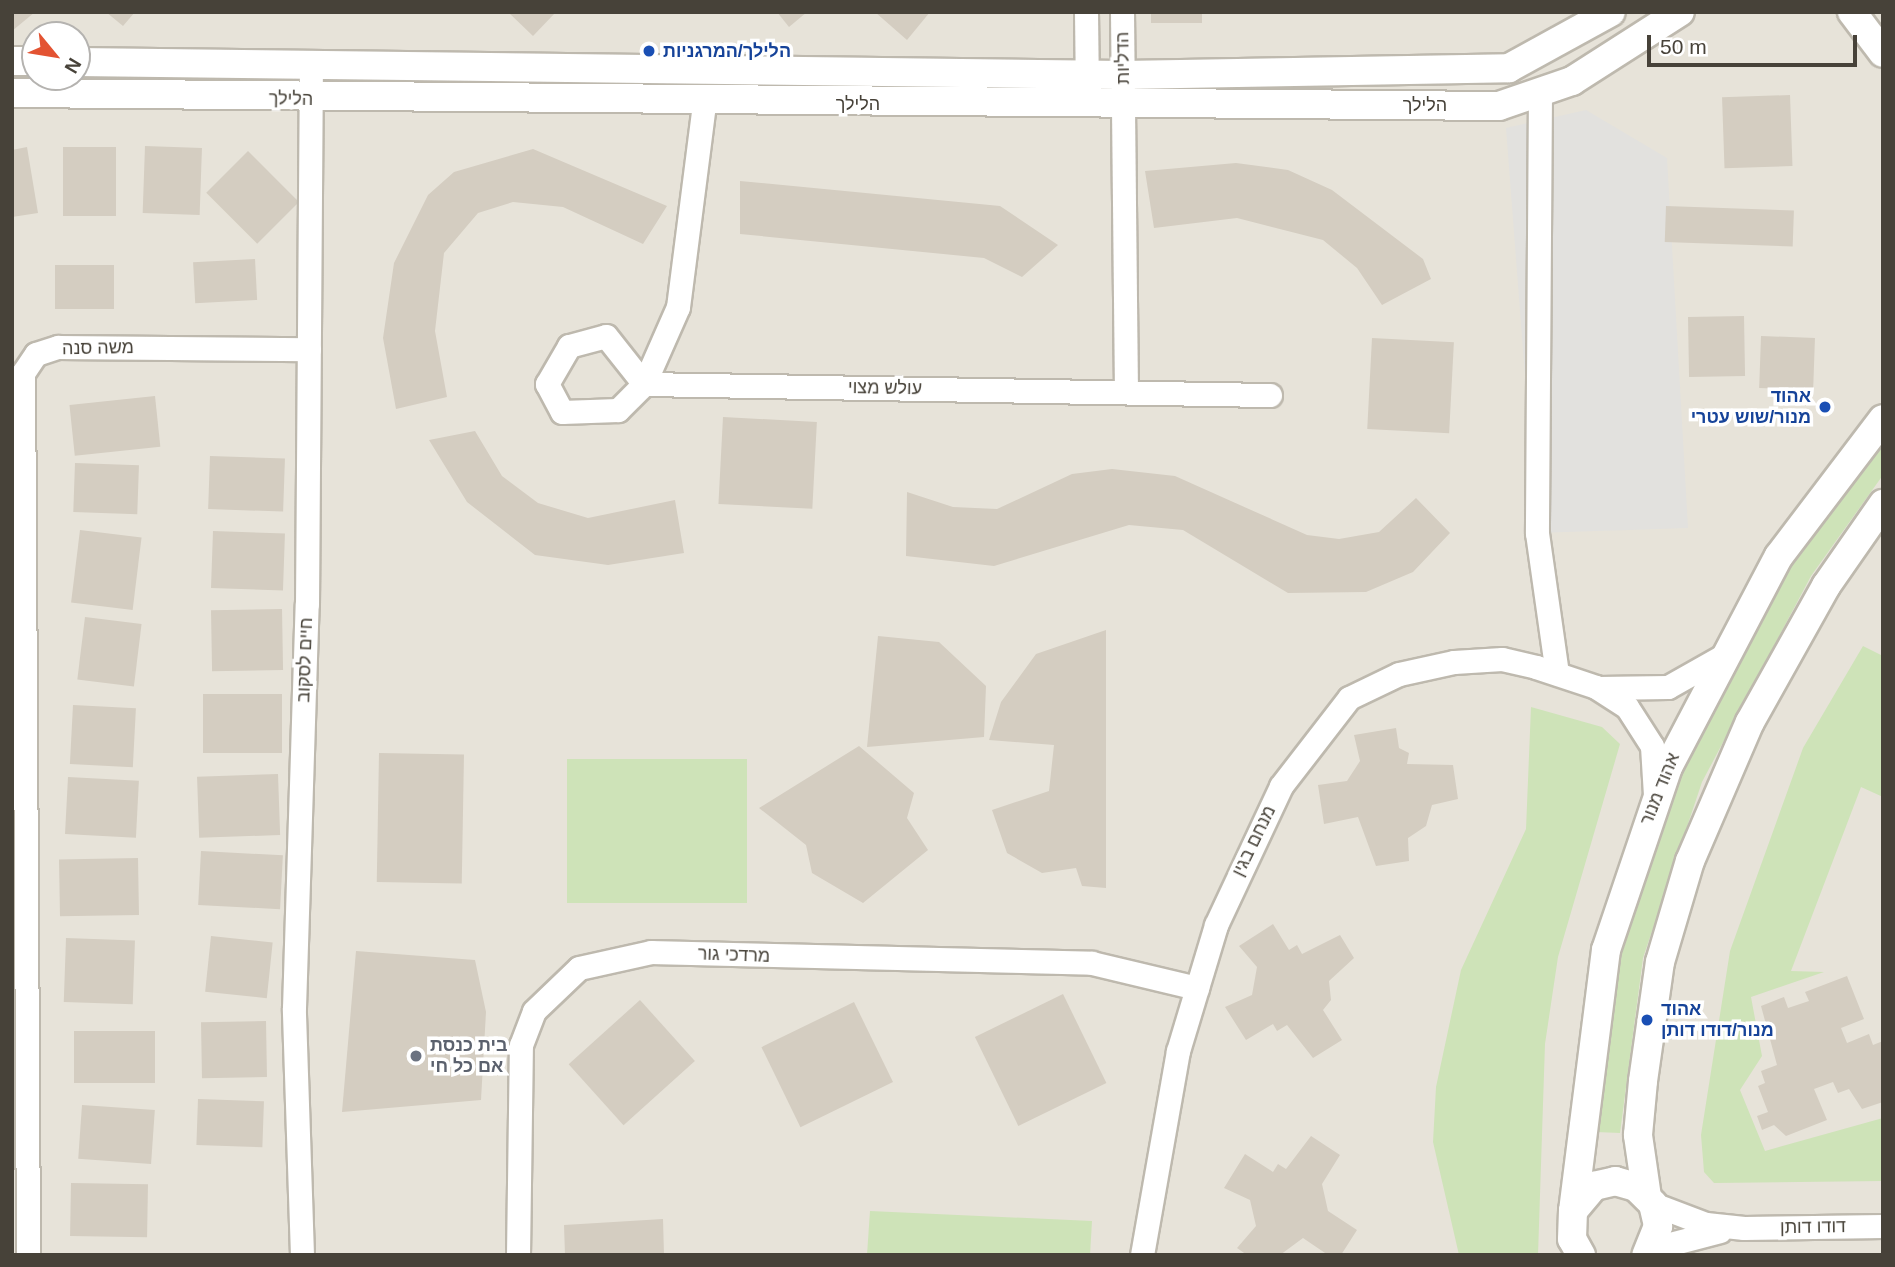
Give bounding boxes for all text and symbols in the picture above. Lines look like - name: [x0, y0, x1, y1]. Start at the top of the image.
- north arrow: [21, 21, 91, 91]
- scale bar: [1650, 21, 1860, 65]
- street label: הדליות: [1112, 31, 1134, 85]
- text: 50 m: [1660, 35, 1707, 58]
- place label: הלילך/המרגניות: [663, 40, 791, 62]
- marker: הלילך/המרגניות: [641, 43, 657, 59]
- text: N: [60, 55, 85, 77]
- street label: הלילך: [269, 88, 313, 110]
- street label: הלילך: [836, 93, 880, 115]
- street label: הלילך: [1403, 94, 1447, 116]
- street label: משה סנה: [62, 337, 134, 359]
- street label: עולש מצוי: [848, 377, 922, 399]
- place label: אהוד מנור/שוש עטרי: [1691, 386, 1811, 428]
- marker: אהוד מנור/שוש עטרי: [1817, 399, 1833, 415]
- street label: חיים לסקוב: [293, 617, 317, 703]
- street label: אהוד מנור: [1636, 750, 1684, 828]
- street label: מנחם בגין: [1228, 802, 1280, 880]
- street label: מרדכי גור: [697, 943, 771, 967]
- place label: אהוד מנור/דודו דותן: [1661, 999, 1774, 1042]
- marker: אהוד מנור/דודו דותן: [1639, 1012, 1655, 1028]
- place label: בית כנסת אם כל חי: [430, 1035, 508, 1078]
- marker: בית כנסת אם כל חי: [408, 1048, 424, 1064]
- street label: דודו דותן: [1780, 1216, 1846, 1238]

